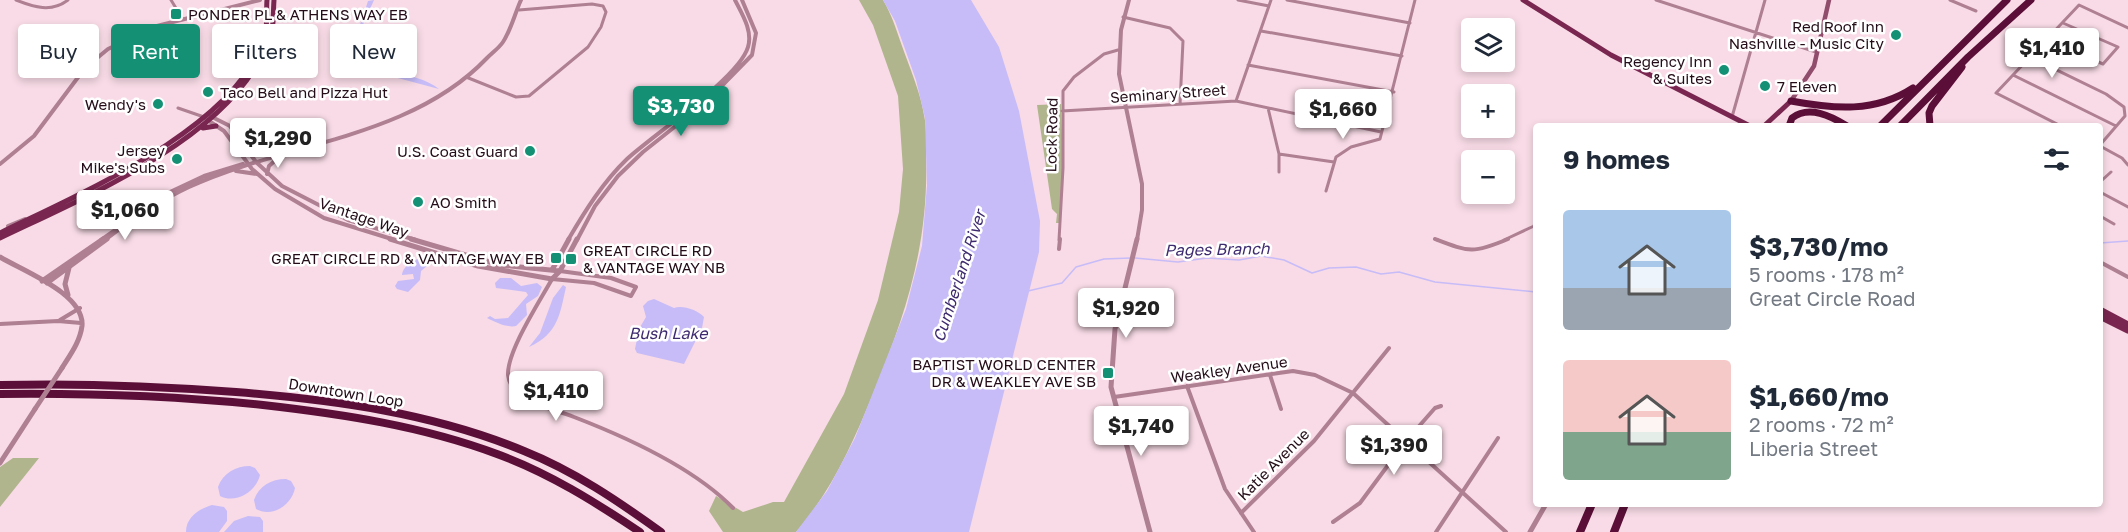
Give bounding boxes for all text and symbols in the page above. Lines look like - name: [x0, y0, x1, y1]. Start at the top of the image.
- place label: PONDER PL & ATHENS WAY EB: [188, 5, 408, 23]
- marker: PONDER PL & ATHENS WAY EB: [169, 7, 183, 21]
- place label: Red Roof Inn Nashville - Music City: [1729, 17, 1885, 52]
- map controls: [1461, 18, 1515, 204]
- button: layers: [1461, 18, 1515, 72]
- chip: Buy: [18, 24, 99, 78]
- chip: Rent: [111, 24, 200, 78]
- chip: Filters: [212, 24, 318, 78]
- chip: New: [330, 24, 417, 78]
- marker: Red Roof Inn Nashville - Music City: [1889, 28, 1903, 42]
- pin: $1,410: [2003, 28, 2101, 79]
- text: $1,410: [2019, 35, 2085, 59]
- place label: Regency Inn & Suites: [1623, 52, 1712, 87]
- marker: Regency Inn & Suites: [1717, 63, 1731, 77]
- place label: 7 Eleven: [1777, 77, 1837, 95]
- marker: 7 Eleven: [1758, 79, 1772, 93]
- street label: Seminary Street: [1109, 80, 1227, 106]
- place label: Taco Bell and Pizza Hut: [220, 83, 388, 101]
- button: +: [1461, 84, 1515, 138]
- marker: Taco Bell and Pizza Hut: [201, 85, 215, 99]
- pin: $3,730: [632, 86, 730, 137]
- pin: $1,660: [1294, 89, 1392, 140]
- text: $3,730: [647, 93, 715, 117]
- place label: Wendy's: [85, 95, 146, 113]
- text: $1,660: [1309, 96, 1377, 120]
- marker: Wendy's: [151, 97, 165, 111]
- street label: Lock Road: [1041, 98, 1061, 172]
- pin: $1,290: [229, 118, 327, 169]
- text: $1,290: [244, 125, 312, 149]
- place label: Jersey Mike's Subs: [81, 141, 166, 176]
- place label: U.S. Coast Guard: [397, 142, 518, 160]
- icon: filters: [2040, 143, 2073, 176]
- marker: U.S. Coast Guard: [523, 144, 537, 158]
- text: 9 homes: [1563, 144, 1670, 175]
- button: −: [1461, 150, 1515, 204]
- marker: Jersey Mike's Subs: [170, 152, 184, 166]
- pin: $1,060: [76, 190, 174, 241]
- street label: Vantage Way: [317, 193, 412, 241]
- place label: AO Smith: [430, 193, 497, 211]
- marker: AO Smith: [411, 195, 425, 209]
- text: $1,060: [91, 197, 159, 221]
- water label: Cumberland River: [928, 205, 991, 344]
- text: $3,730/mo: [1749, 231, 1888, 262]
- icon: home: [1611, 234, 1683, 306]
- water label: Pages Branch: [1164, 238, 1271, 260]
- place label: GREAT CIRCLE RD & VANTAGE WAY NB: [583, 241, 725, 276]
- place label: GREAT CIRCLE RD & VANTAGE WAY EB: [271, 249, 544, 267]
- marker: GREAT CIRCLE RD & VANTAGE WAY EB: [549, 251, 563, 265]
- marker: GREAT CIRCLE RD & VANTAGE WAY NB: [564, 252, 578, 266]
- text: 5 rooms · 178 m²: [1749, 262, 1904, 286]
- text: Great Circle Road: [1749, 286, 1916, 310]
- pin: $1,920: [1077, 288, 1175, 339]
- text: $1,920: [1092, 295, 1160, 319]
- water label: Bush Lake: [628, 323, 709, 343]
- street label: Weakley Avenue: [1170, 352, 1289, 386]
- place label: BAPTIST WORLD CENTER DR & WEAKLEY AVE SB: [912, 355, 1096, 390]
- marker: BAPTIST WORLD CENTER DR & WEAKLEY AVE SB: [1101, 366, 1115, 380]
- pin: $1,410: [507, 371, 605, 422]
- street label: Downtown Loop: [287, 374, 405, 410]
- text: $1,410: [523, 378, 589, 402]
- text: $1,660/mo: [1749, 381, 1889, 412]
- icon: home: [1611, 384, 1683, 456]
- pin: $1,740: [1092, 406, 1190, 457]
- text: 2 rooms · 72 m²: [1749, 412, 1894, 436]
- text: $1,740: [1108, 413, 1174, 437]
- street label: Katie Avenue: [1233, 424, 1313, 504]
- pin: $1,390: [1345, 425, 1443, 476]
- text: $1,390: [1360, 432, 1428, 456]
- text: Liberia Street: [1749, 436, 1878, 460]

